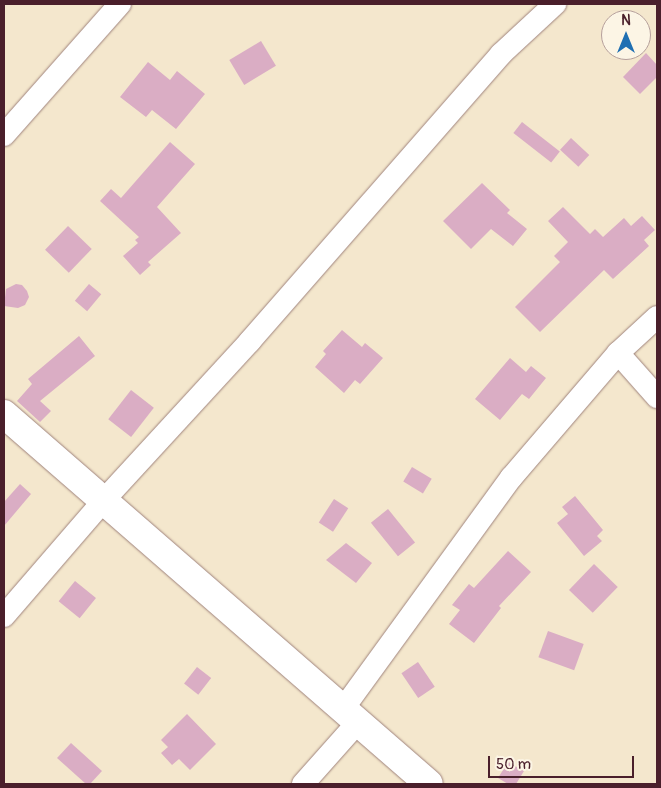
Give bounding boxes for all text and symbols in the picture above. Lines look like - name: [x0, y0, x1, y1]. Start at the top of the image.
- north arrow: [601, 10, 651, 60]
- text: N: [621, 12, 631, 29]
- scale bar: [491, 746, 637, 778]
- text: 50 m: [496, 755, 531, 774]

